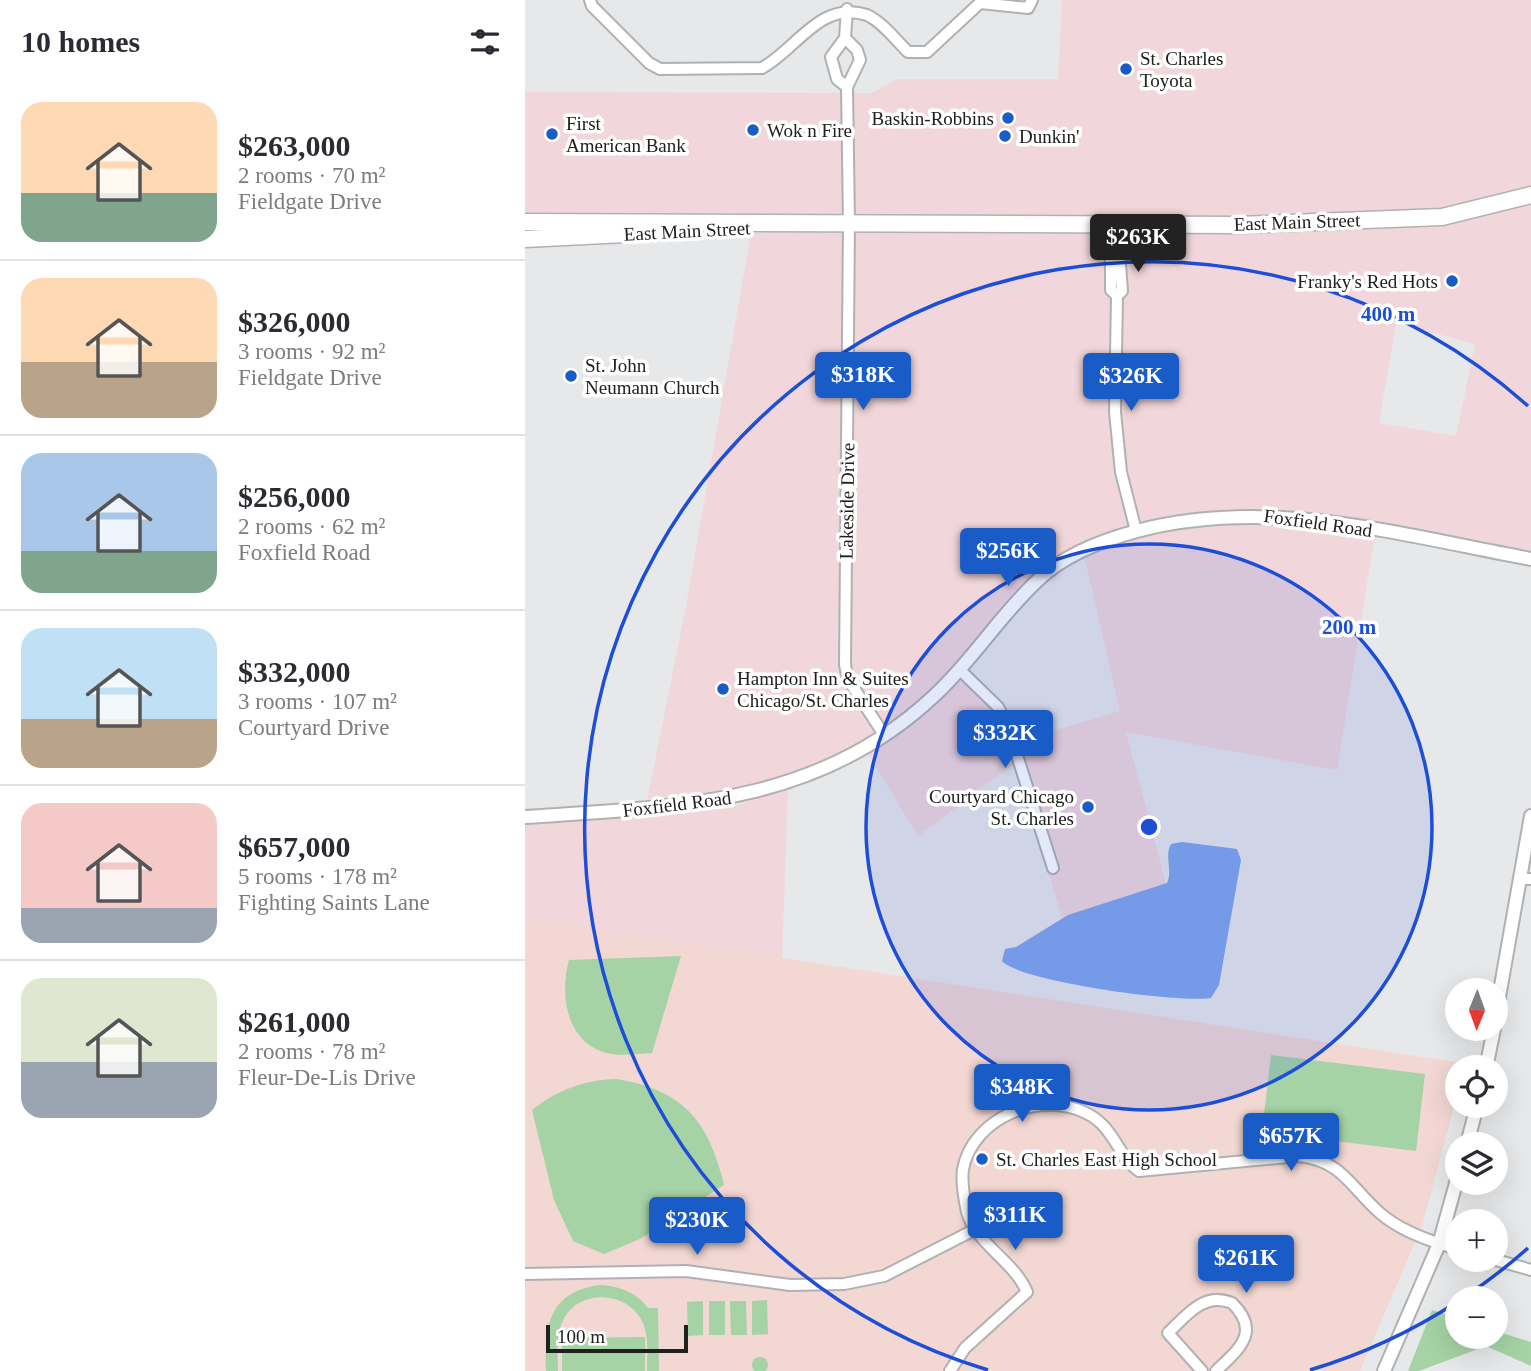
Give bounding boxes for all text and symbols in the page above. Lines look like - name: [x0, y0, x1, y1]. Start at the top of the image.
- icon: filters: [466, 23, 504, 61]
- text: 10 homes: [21, 25, 140, 58]
- place label: St. Charles Toyota: [1140, 48, 1223, 91]
- marker: St. Charles Toyota: [1118, 61, 1134, 77]
- place label: Baskin-Robbins: [872, 108, 994, 129]
- marker: Baskin-Robbins: [1000, 110, 1016, 126]
- place label: First American Bank: [566, 113, 686, 156]
- place label: Wok n Fire: [767, 120, 852, 141]
- marker: Wok n Fire: [745, 122, 761, 138]
- marker: First American Bank: [544, 126, 560, 142]
- place label: Dunkin': [1019, 126, 1079, 147]
- marker: Dunkin': [997, 128, 1013, 144]
- text: $263,000: [238, 129, 351, 162]
- icon: home: [77, 130, 161, 214]
- text: 2 rooms · 70 m²: [238, 163, 385, 188]
- text: Fieldgate Drive: [238, 189, 382, 214]
- street label: East Main Street: [1233, 209, 1361, 235]
- pin: $263K: [1089, 215, 1187, 274]
- street label: East Main Street: [623, 217, 751, 245]
- text: $263K: [1106, 224, 1170, 249]
- place label: Franky's Red Hots: [1297, 271, 1438, 292]
- marker: Franky's Red Hots: [1444, 273, 1460, 289]
- text: 400 m: [1361, 302, 1416, 326]
- text: $326,000: [238, 305, 351, 338]
- icon: home: [77, 306, 161, 390]
- text: 3 rooms · 92 m²: [238, 339, 385, 364]
- pin: $318K: [814, 352, 912, 412]
- pin: $326K: [1082, 354, 1180, 413]
- place label: St. John Neumann Church: [585, 355, 720, 398]
- text: $318K: [831, 362, 895, 387]
- text: $326K: [1099, 363, 1163, 388]
- text: Fieldgate Drive: [238, 365, 382, 390]
- marker: St. John Neumann Church: [563, 368, 579, 384]
- street label: Lakeside Drive: [835, 443, 859, 559]
- text: $256,000: [238, 480, 351, 513]
- icon: home: [77, 481, 161, 565]
- street label: Foxfield Road: [1262, 505, 1374, 541]
- text: 2 rooms · 62 m²: [238, 514, 385, 539]
- pin: $256K: [959, 528, 1057, 588]
- text: $256K: [976, 538, 1040, 563]
- text: Foxfield Road: [238, 540, 370, 565]
- text: 200 m: [1322, 615, 1377, 639]
- text: $332,000: [238, 655, 351, 688]
- icon: home: [77, 656, 161, 740]
- place label: Hampton Inn & Suites Chicago/St. Charles: [737, 668, 909, 711]
- marker: Hampton Inn & Suites Chicago/St. Charles: [715, 681, 731, 697]
- text: 3 rooms · 107 m²: [238, 689, 397, 714]
- pin: $332K: [956, 710, 1054, 770]
- text: Courtyard Drive: [238, 715, 389, 740]
- text: $332K: [973, 720, 1037, 745]
- place label: Courtyard Chicago St. Charles: [929, 786, 1074, 829]
- street label: Foxfield Road: [622, 787, 733, 821]
- marker: Courtyard Chicago St. Charles: [1080, 799, 1096, 815]
- centre of rings: [1137, 815, 1161, 839]
- text: $657,000: [238, 830, 351, 863]
- icon: home: [77, 831, 161, 915]
- text: 5 rooms · 178 m²: [238, 864, 397, 889]
- text: Fighting Saints Lane: [238, 890, 430, 915]
- north arrow: [1445, 978, 1509, 1041]
- map controls: [1445, 978, 1508, 1349]
- text: $261,000: [238, 1005, 351, 1038]
- icon: home: [77, 1006, 161, 1090]
- text: 2 rooms · 78 m²: [238, 1039, 385, 1064]
- button: locate: [1445, 1055, 1508, 1118]
- pin: $348K: [973, 1064, 1071, 1124]
- text: Fleur-De-Lis Drive: [238, 1065, 416, 1090]
- text: $348K: [990, 1074, 1054, 1099]
- pin: $657K: [1242, 1114, 1340, 1173]
- text: $657K: [1259, 1123, 1323, 1148]
- button: layers: [1445, 1132, 1508, 1195]
- place label: St. Charles East High School: [996, 1149, 1217, 1170]
- marker: St. Charles East High School: [974, 1151, 990, 1167]
- pin: $311K: [966, 1192, 1064, 1252]
- pin: $230K: [648, 1198, 746, 1257]
- text: $311K: [984, 1202, 1046, 1227]
- text: $230K: [665, 1207, 729, 1232]
- button: +: [1445, 1209, 1508, 1272]
- pin: $261K: [1197, 1236, 1295, 1295]
- text: $261K: [1214, 1245, 1278, 1270]
- button: −: [1445, 1286, 1508, 1349]
- scale bar: [546, 1322, 688, 1354]
- text: 100 m: [557, 1326, 605, 1347]

